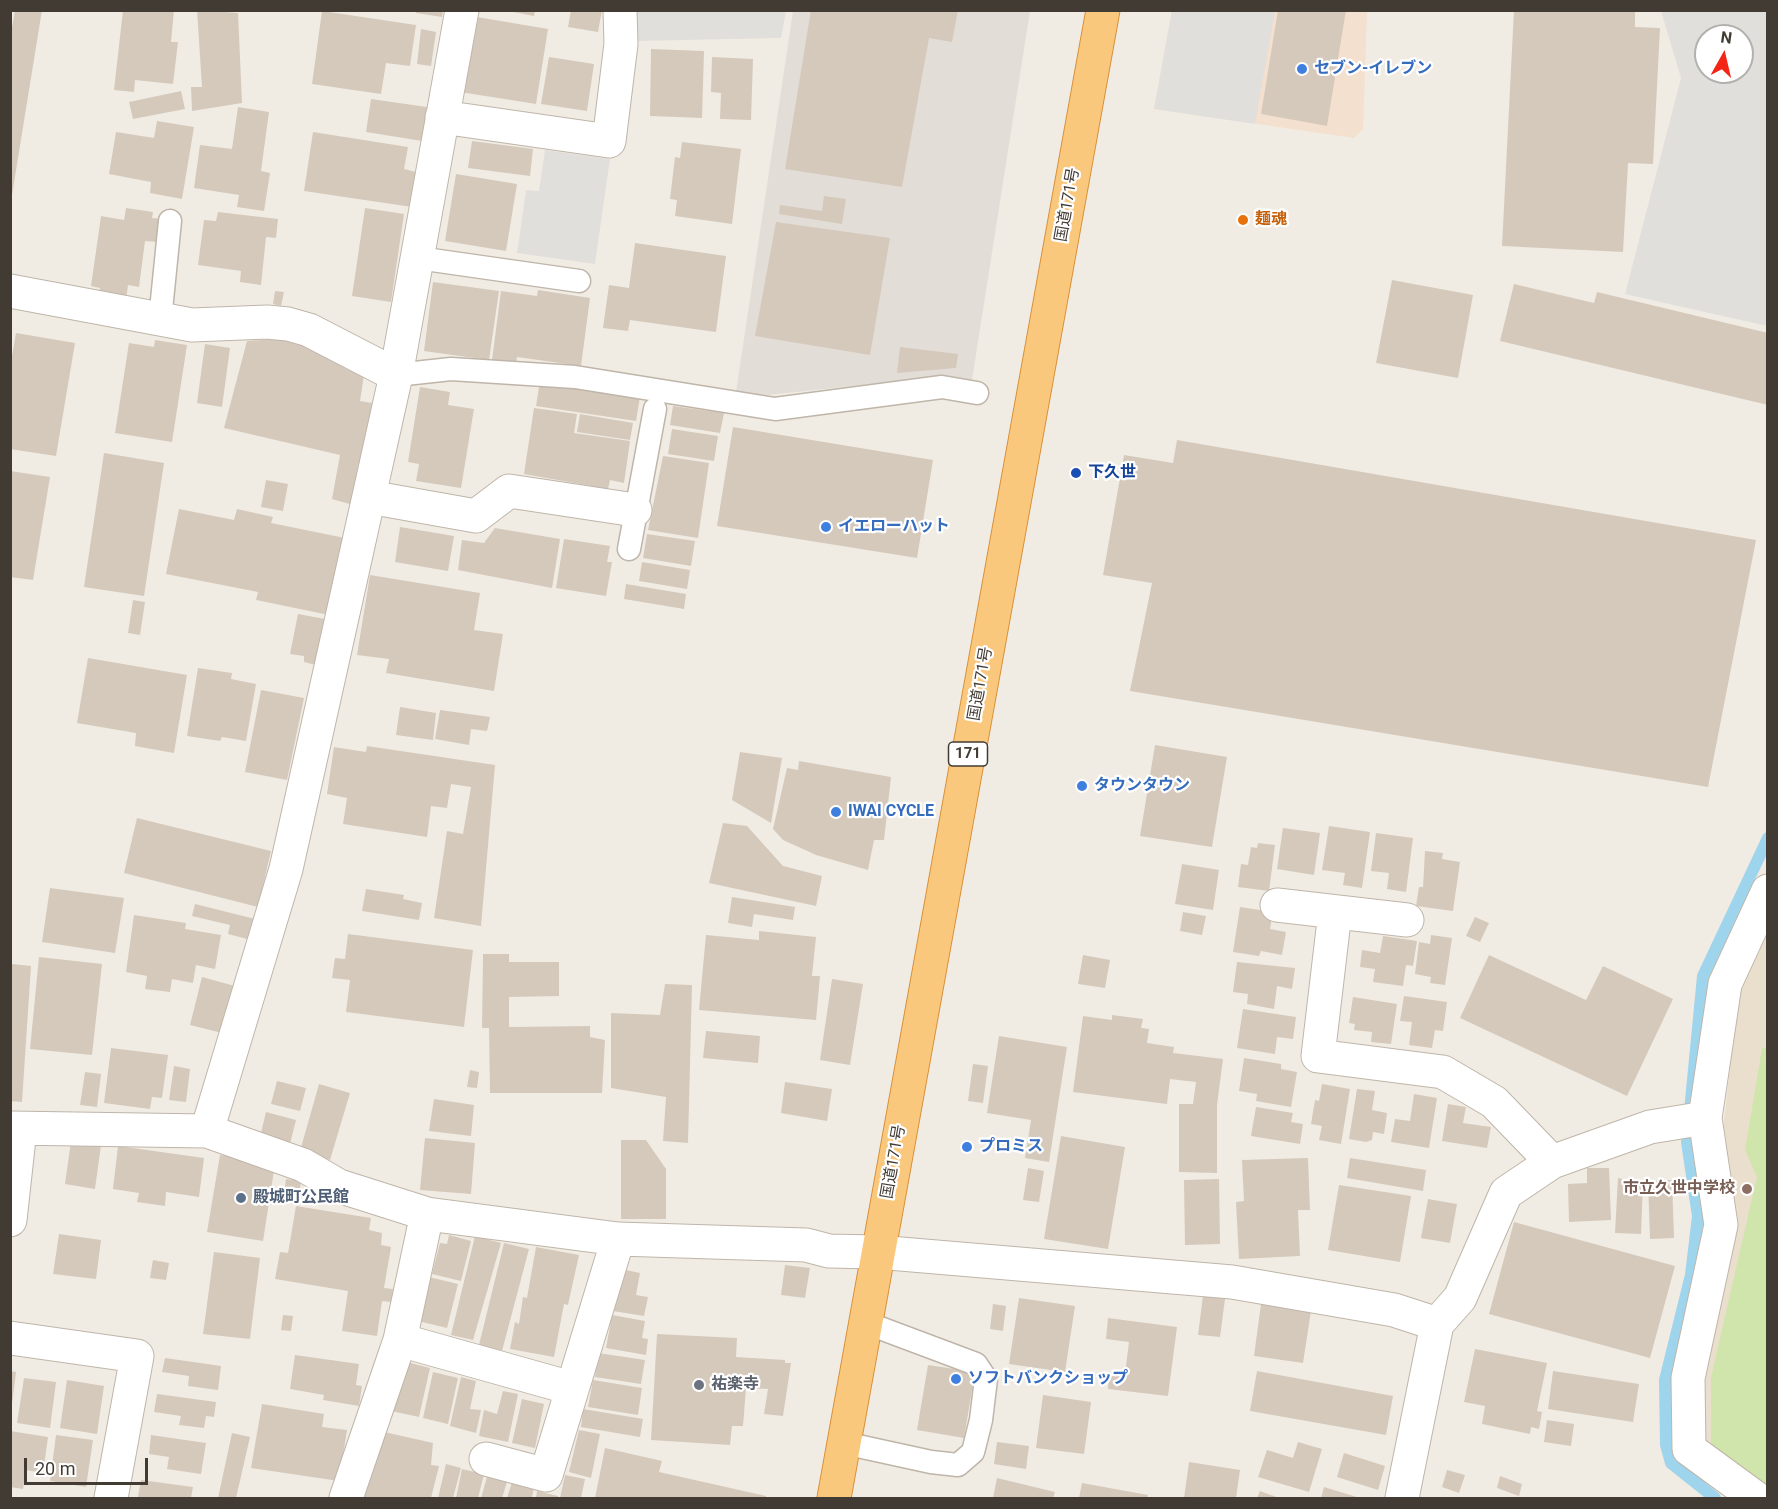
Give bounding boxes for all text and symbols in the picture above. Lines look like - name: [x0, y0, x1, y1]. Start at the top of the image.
- north arrow: [1694, 24, 1754, 84]
- text: N: [1719, 27, 1733, 48]
- place label: セブン-イレブン: [1314, 59, 1432, 79]
- marker: セブン-イレブン: [1295, 62, 1309, 76]
- street label: 国道171号: [1052, 166, 1084, 244]
- place label: 麺魂: [1255, 210, 1287, 230]
- marker: 麺魂: [1236, 213, 1250, 227]
- place label: 下久世: [1088, 463, 1136, 483]
- marker: 下久世: [1069, 466, 1083, 480]
- place label: イエローハット: [838, 517, 950, 537]
- marker: イエローハット: [819, 520, 833, 534]
- street label: 国道171号: [965, 645, 997, 723]
- road number: 171: [948, 742, 988, 766]
- place label: タウンタウン: [1094, 776, 1190, 796]
- marker: タウンタウン: [1075, 779, 1089, 793]
- place label: IWAI CYCLE: [848, 802, 934, 822]
- marker: IWAI CYCLE: [829, 805, 843, 819]
- street label: 国道171号: [878, 1123, 910, 1201]
- place label: プロミス: [979, 1137, 1043, 1157]
- marker: プロミス: [960, 1140, 974, 1154]
- place label: 市立久世中学校: [1623, 1179, 1735, 1199]
- marker: 市立久世中学校: [1740, 1182, 1754, 1196]
- place label: 殿城町公民館: [253, 1188, 349, 1208]
- marker: 殿城町公民館: [234, 1191, 248, 1205]
- place label: ソフトバンクショップ: [968, 1369, 1128, 1389]
- marker: ソフトバンクショップ: [949, 1372, 963, 1386]
- place label: 祐楽寺: [711, 1375, 759, 1395]
- marker: 祐楽寺: [692, 1378, 706, 1392]
- scale bar: [27, 1446, 152, 1484]
- text: 20 m: [35, 1458, 75, 1479]

